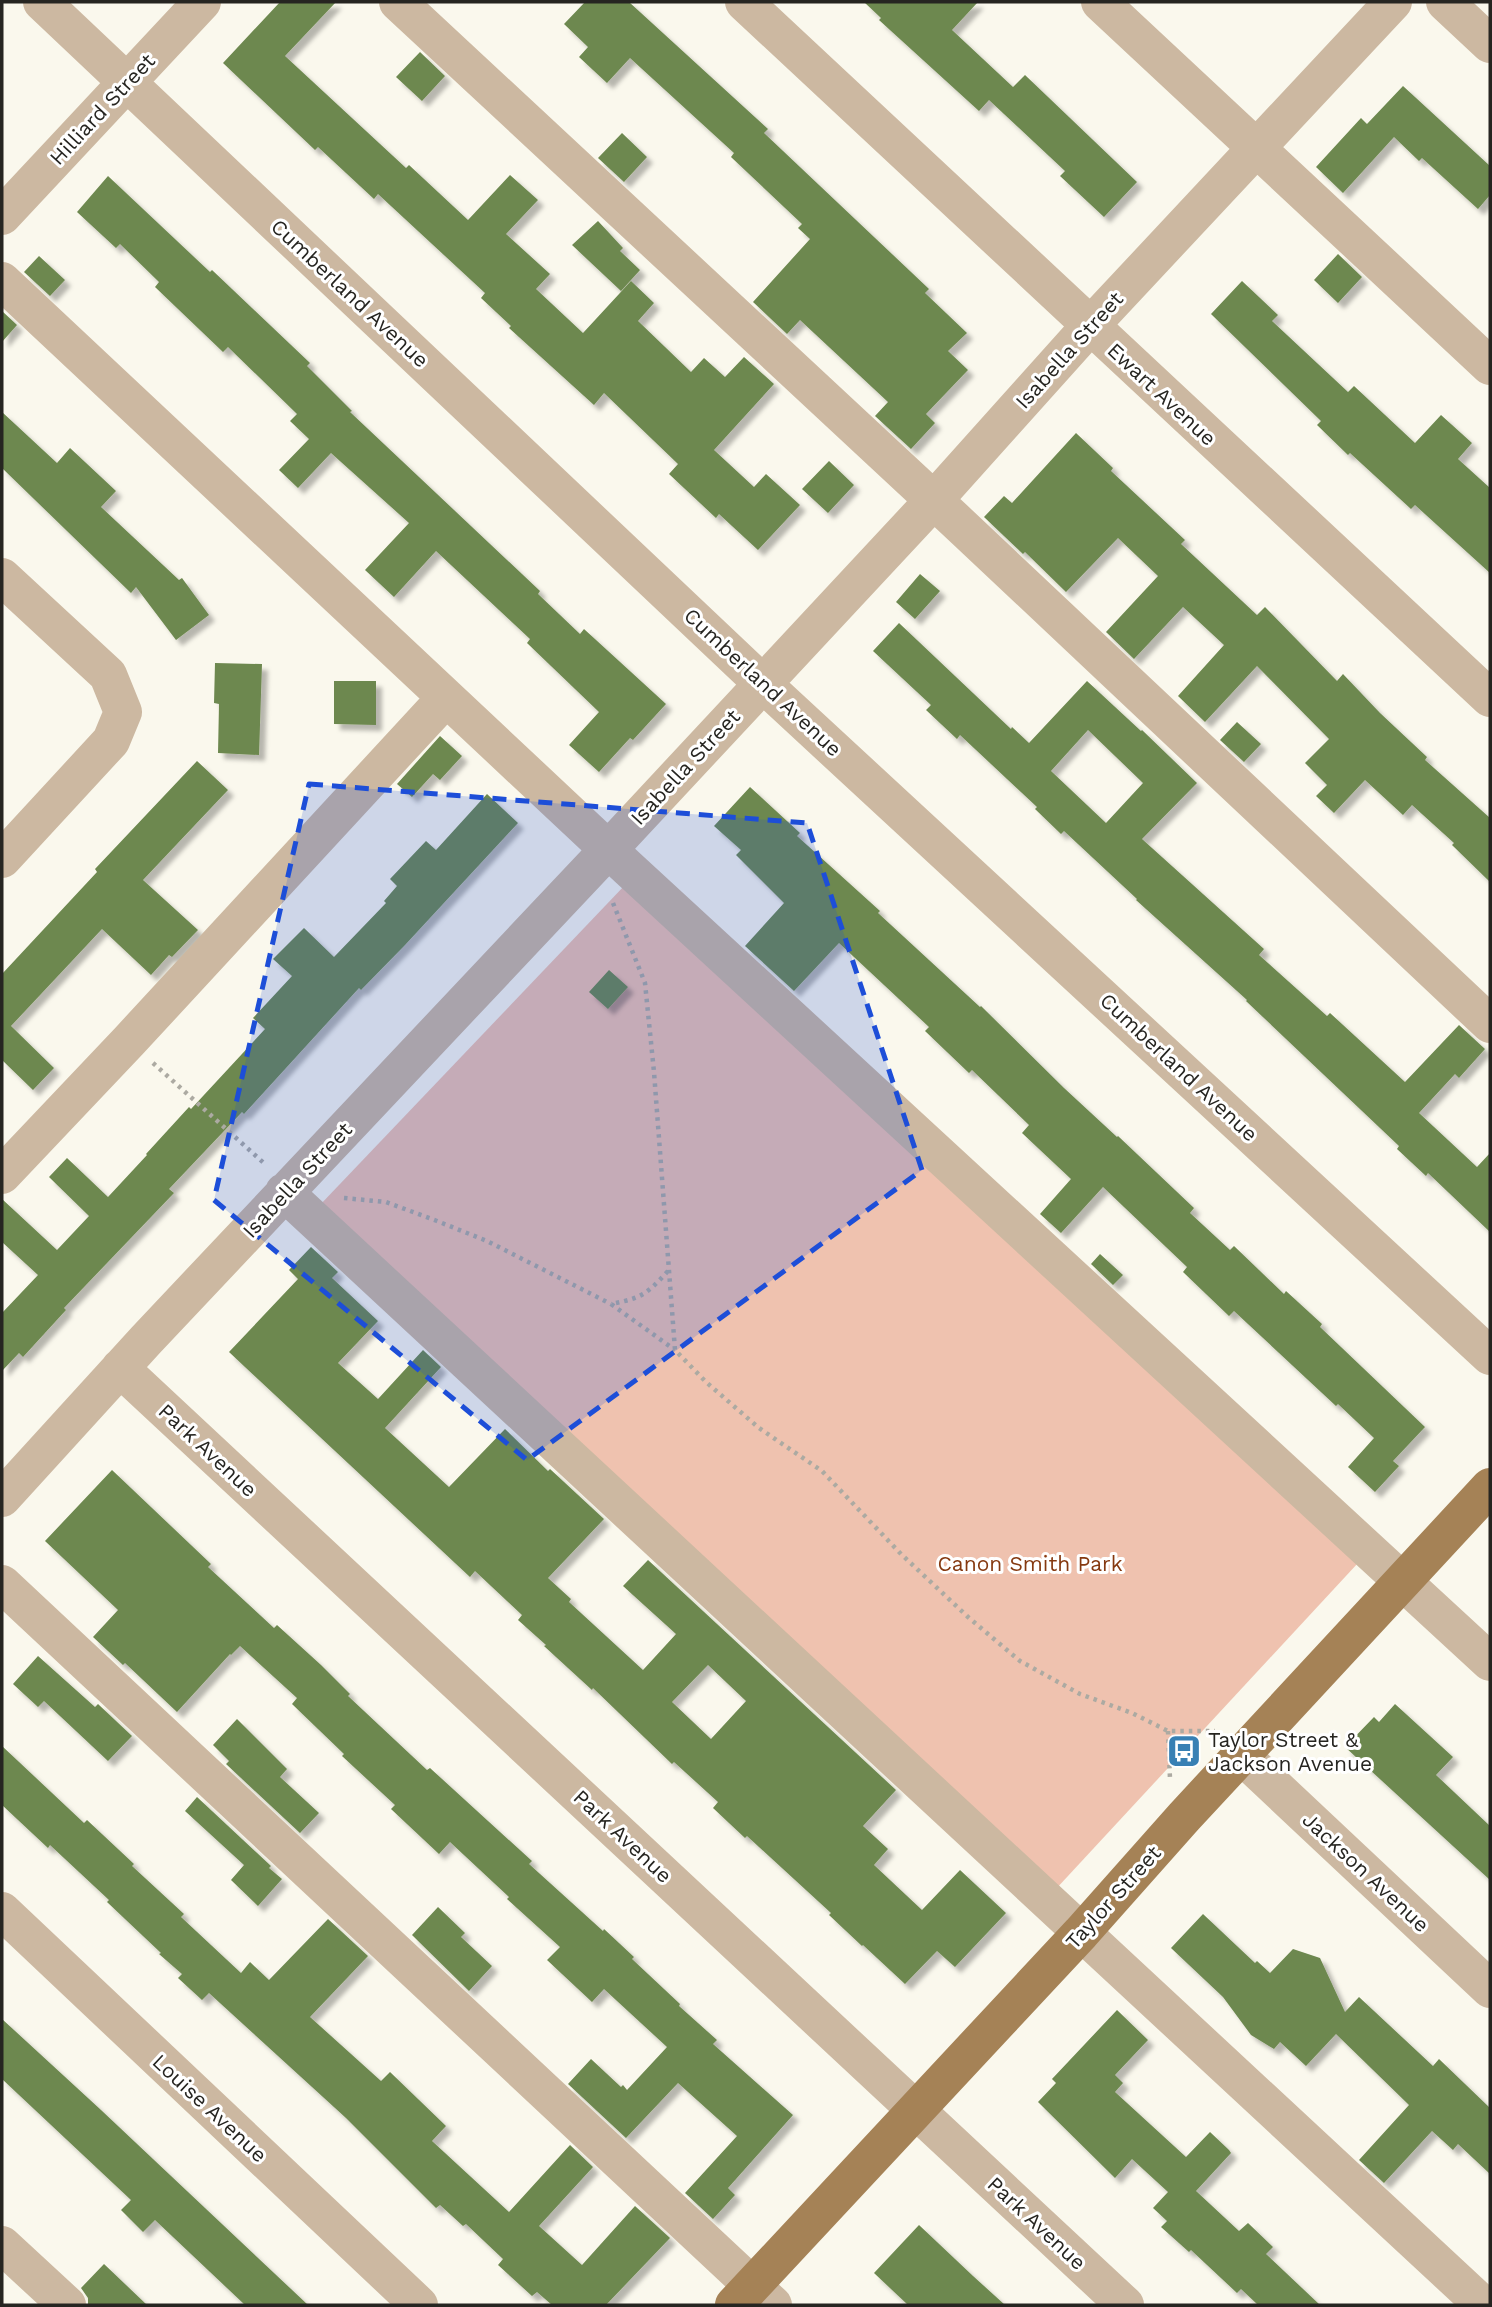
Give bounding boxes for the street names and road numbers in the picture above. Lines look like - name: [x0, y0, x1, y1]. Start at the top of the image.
- street label: Hilliard Street: [44, 48, 160, 170]
- street label: Cumberland Avenue: [266, 214, 434, 372]
- street label: Isabella Street: [1010, 286, 1128, 414]
- street label: Ewart Avenue: [1103, 337, 1221, 451]
- street label: Cumberland Avenue: [679, 603, 847, 761]
- street label: Isabella Street: [625, 704, 745, 830]
- street label: Cumberland Avenue: [1095, 988, 1263, 1146]
- street label: Isabella Street: [237, 1117, 357, 1243]
- street label: Park Avenue: [154, 1398, 262, 1502]
- street label: Park Avenue: [569, 1784, 677, 1888]
- street label: Jackson Avenue: [1297, 1807, 1435, 1937]
- street label: Taylor Street: [1060, 1840, 1166, 1954]
- street label: Louise Avenue: [148, 2049, 272, 2167]
- street label: Park Avenue: [983, 2171, 1091, 2275]

